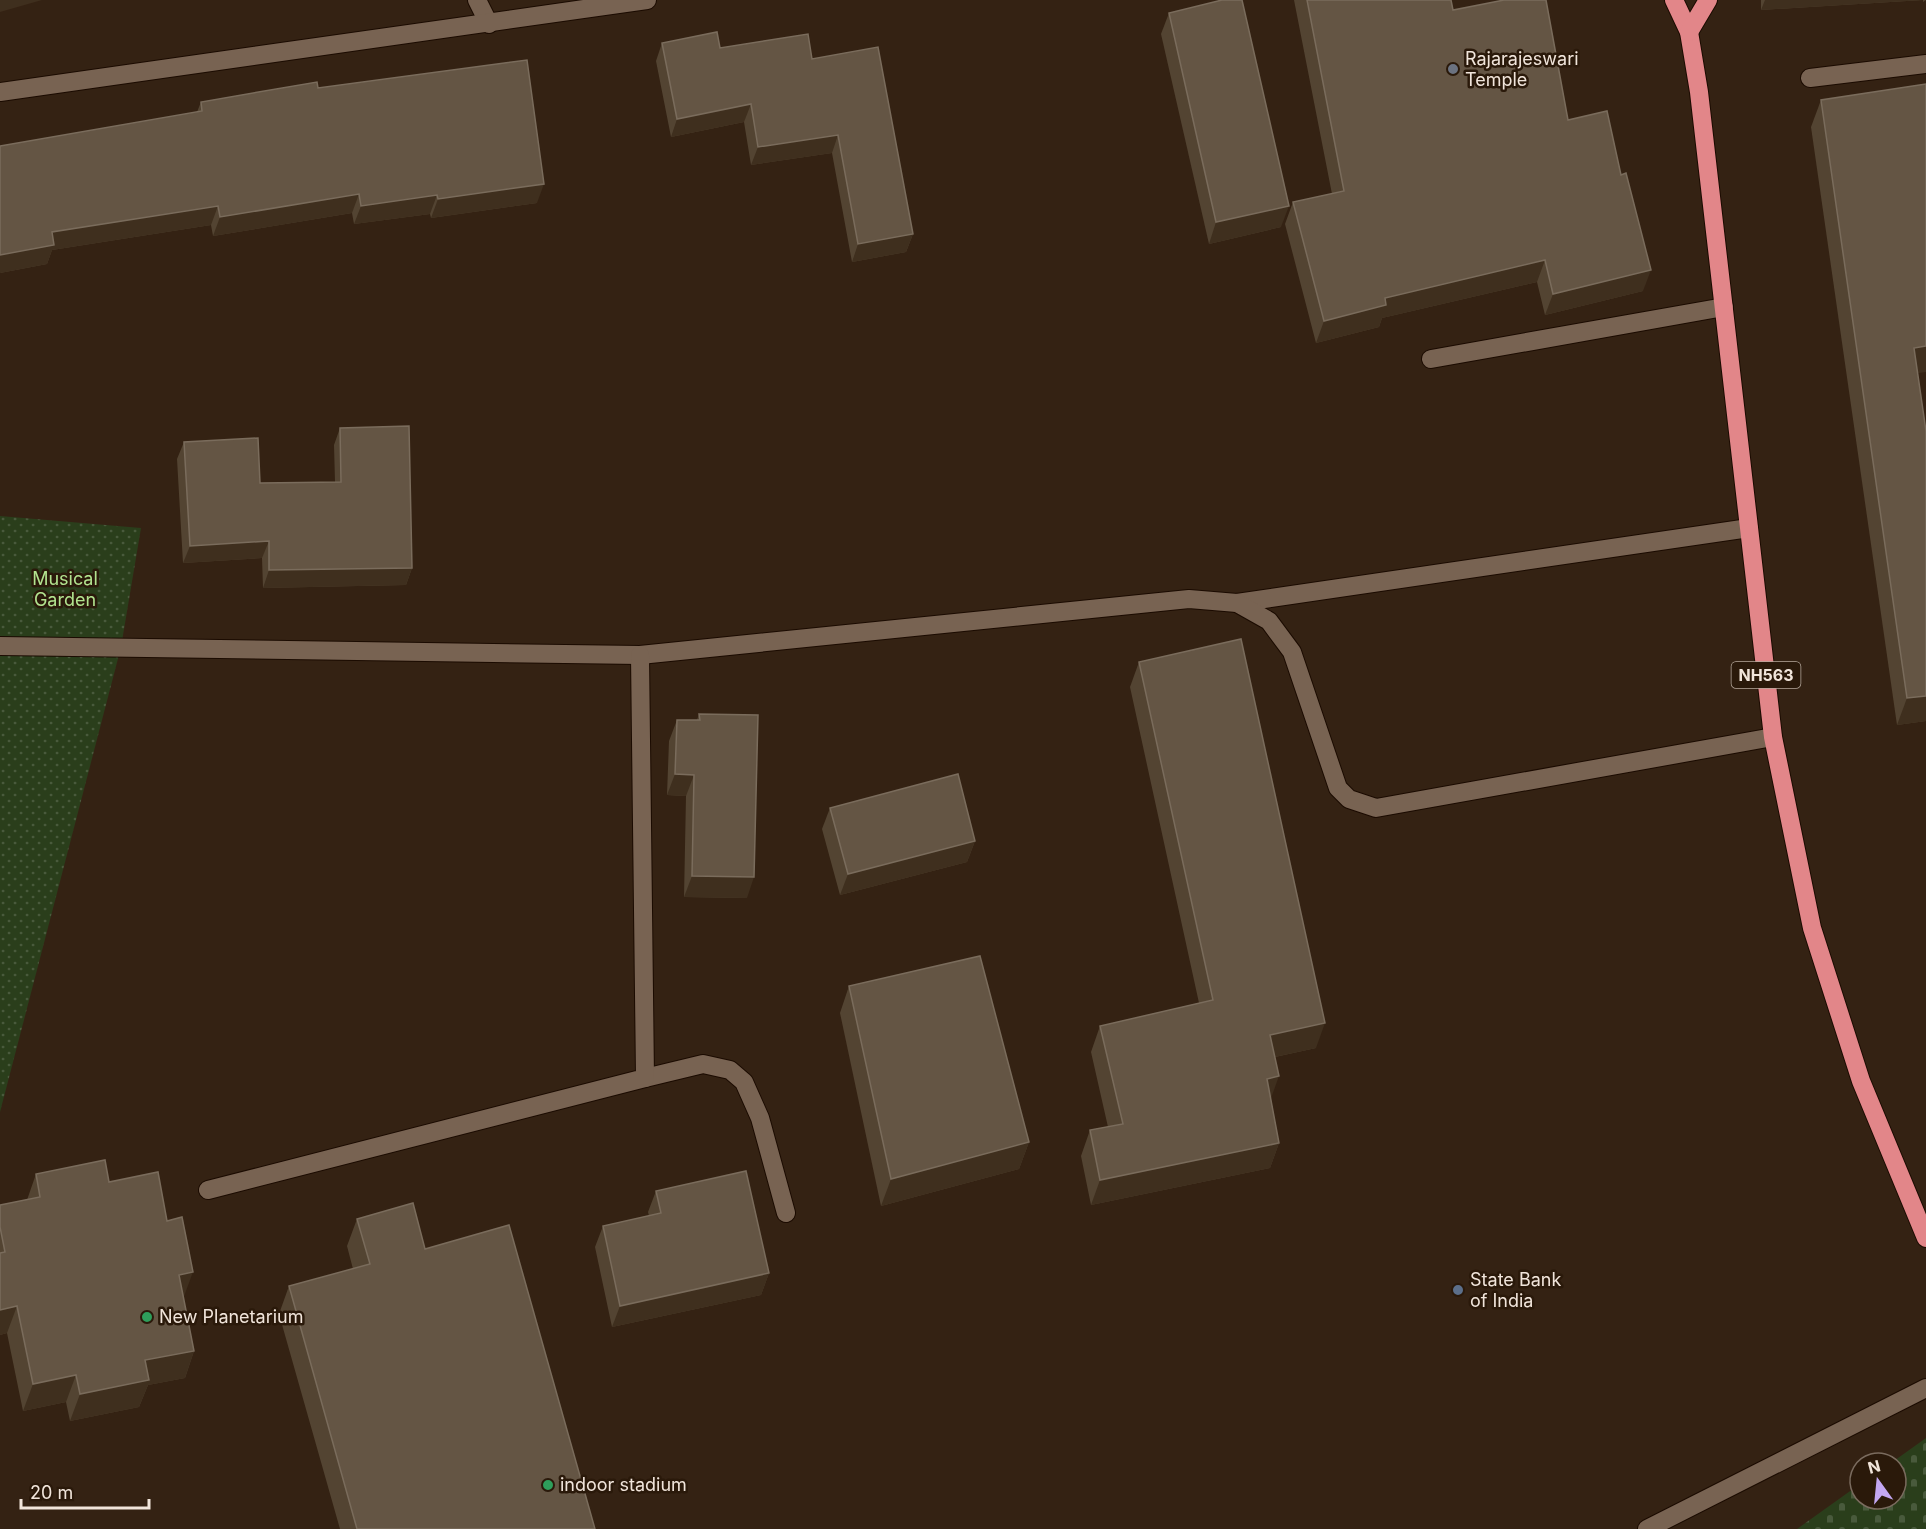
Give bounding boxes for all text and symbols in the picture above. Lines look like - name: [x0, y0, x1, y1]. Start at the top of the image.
- place label: Rajarajeswari Temple: [1465, 48, 1579, 90]
- marker: Rajarajeswari Temple: [1446, 62, 1460, 76]
- park label: Musical Garden: [32, 568, 98, 610]
- road number: NH563: [1732, 662, 1800, 688]
- place label: State Bank of India: [1470, 1269, 1561, 1311]
- marker: State Bank of India: [1451, 1283, 1465, 1297]
- place label: New Planetarium: [159, 1306, 304, 1327]
- marker: New Planetarium: [140, 1310, 154, 1324]
- north arrow: [1848, 1451, 1908, 1511]
- text: N: [1866, 1455, 1883, 1478]
- scale bar: [21, 1472, 148, 1510]
- place label: indoor stadium: [560, 1474, 687, 1495]
- marker: indoor stadium: [541, 1478, 555, 1492]
- text: 20 m: [30, 1482, 73, 1503]

